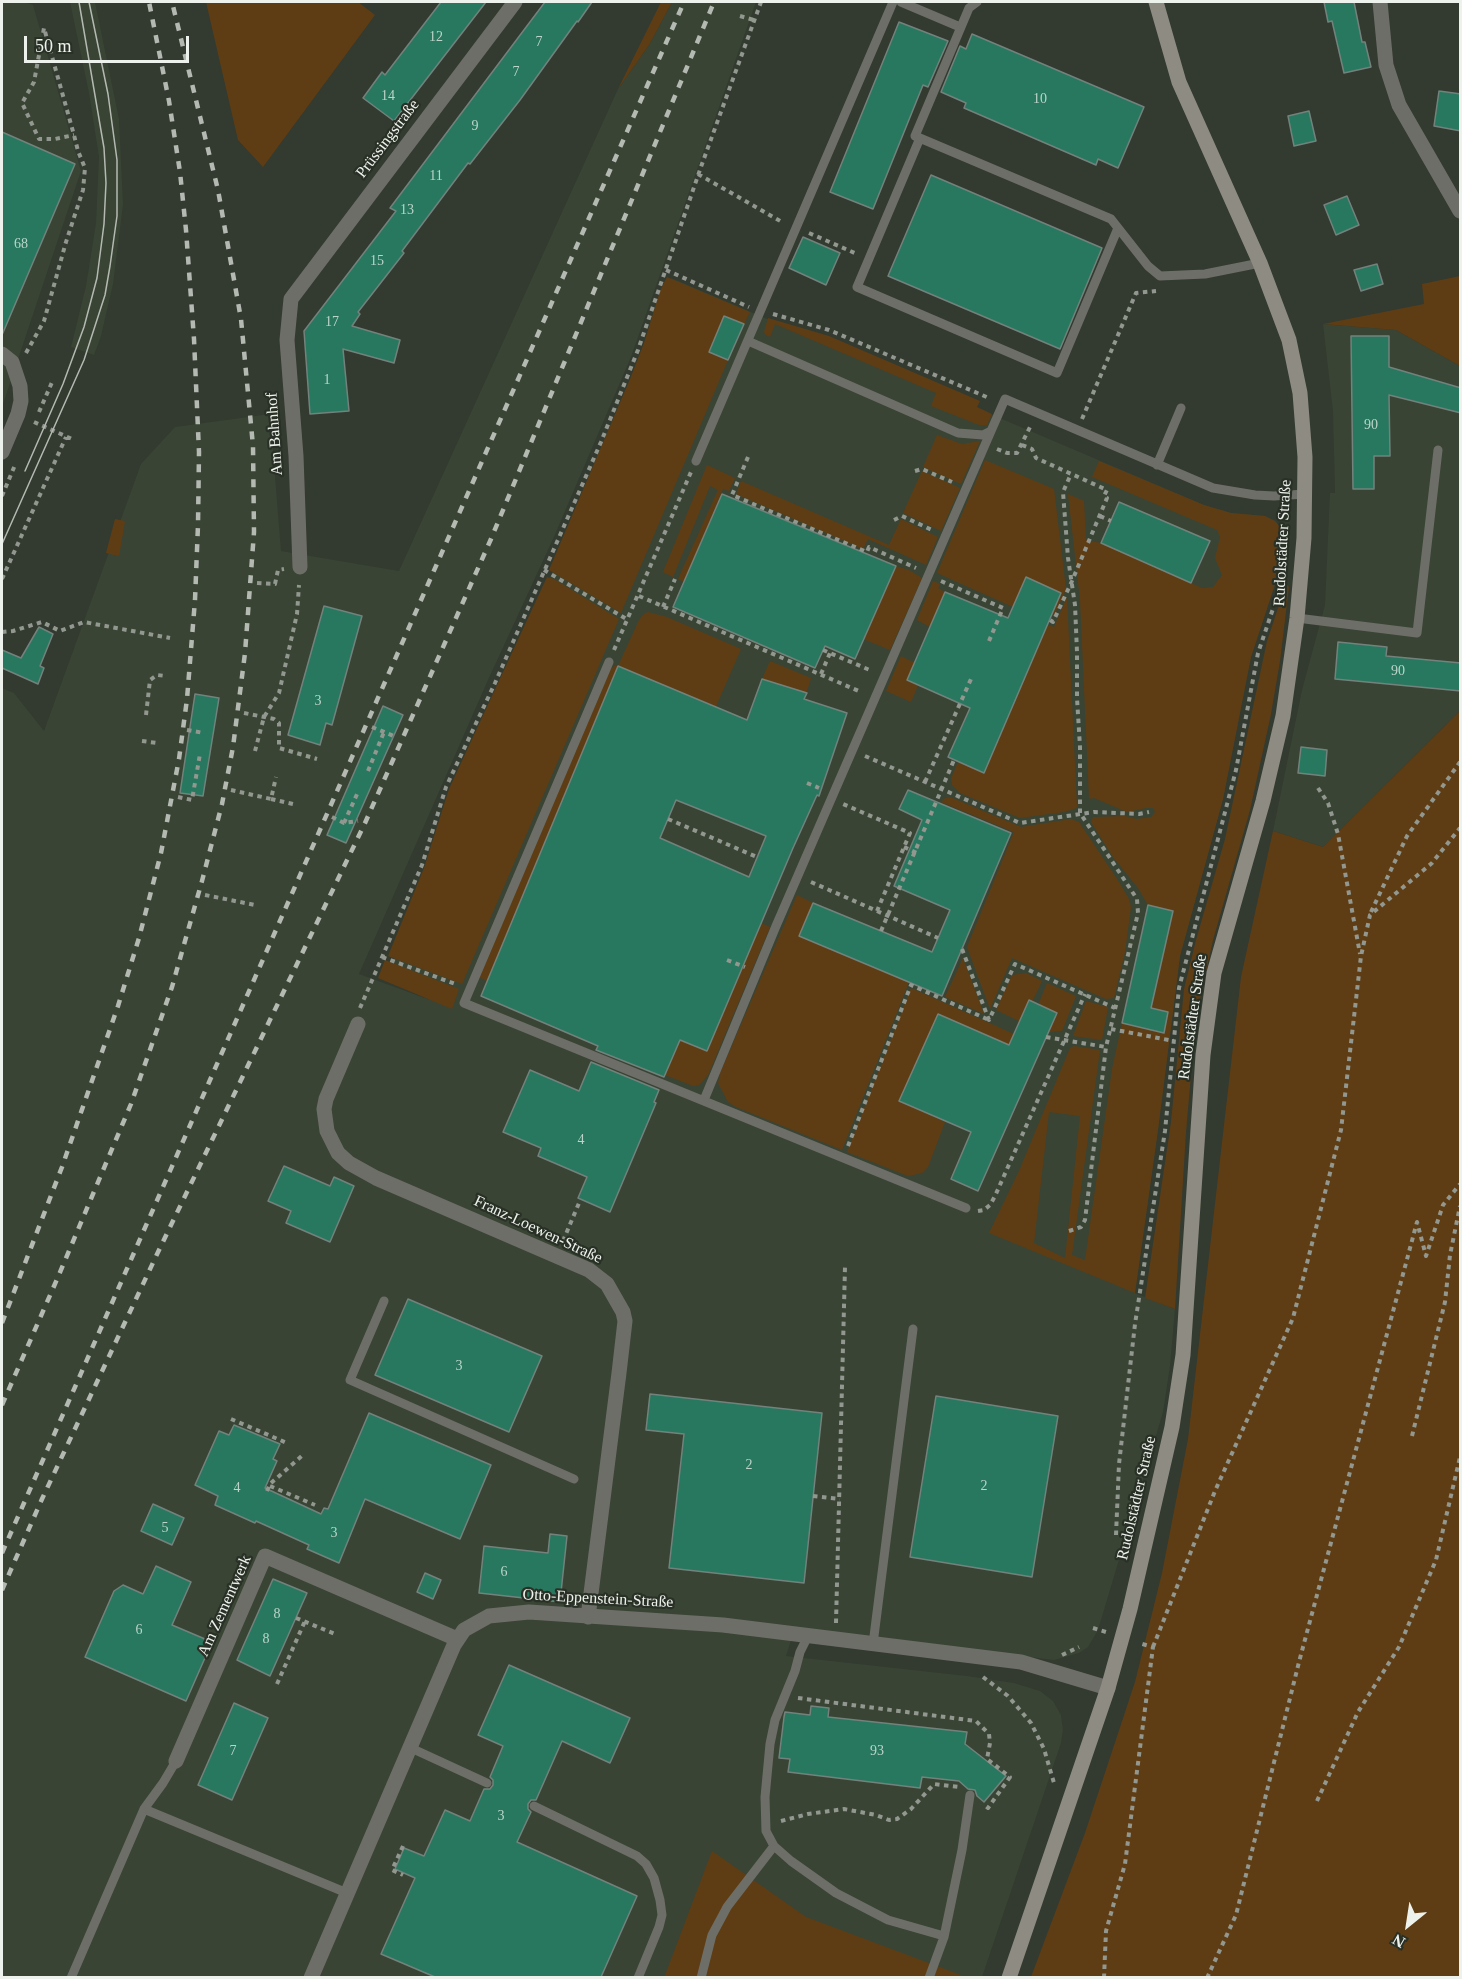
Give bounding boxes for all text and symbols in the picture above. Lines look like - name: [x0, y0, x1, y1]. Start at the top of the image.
- scale bar: [27, 24, 192, 62]
- house number: 12: [429, 29, 443, 45]
- house number: 7: [536, 34, 542, 50]
- text: 50 m: [35, 36, 72, 56]
- house number: 7: [512, 64, 520, 80]
- house number: 14: [381, 88, 395, 104]
- house number: 10: [1033, 91, 1047, 107]
- street label: Prüssingstraße: [352, 96, 424, 182]
- house number: 9: [472, 118, 478, 134]
- house number: 11: [429, 168, 443, 184]
- house number: 13: [400, 202, 414, 218]
- house number: 68: [14, 236, 28, 252]
- house number: 15: [370, 253, 384, 269]
- house number: 17: [325, 314, 339, 330]
- house number: 1: [324, 372, 330, 388]
- street label: Am Bahnhof: [263, 392, 287, 476]
- house number: 90: [1364, 417, 1378, 433]
- street label: Rudolstädter Straße: [1270, 479, 1296, 607]
- house number: 90: [1391, 663, 1405, 679]
- house number: 3: [314, 693, 322, 709]
- street label: Rudolstädter Straße: [1175, 953, 1211, 1081]
- house number: 4: [578, 1132, 584, 1148]
- street label: Franz-Loewen-Straße: [471, 1192, 605, 1268]
- house number: 3: [456, 1358, 462, 1374]
- street label: Rudolstädter Straße: [1113, 1434, 1161, 1562]
- house number: 2: [746, 1457, 752, 1473]
- house number: 2: [980, 1478, 988, 1494]
- house number: 4: [234, 1480, 240, 1496]
- house number: 5: [162, 1520, 168, 1536]
- house number: 3: [330, 1525, 338, 1541]
- street label: Am Zementwerk: [194, 1552, 256, 1660]
- house number: 6: [500, 1564, 508, 1580]
- street label: Otto-Eppenstein-Straße: [522, 1585, 674, 1613]
- house number: 8: [274, 1606, 280, 1622]
- house number: 6: [136, 1622, 142, 1638]
- house number: 8: [262, 1631, 270, 1647]
- house number: 7: [230, 1743, 237, 1759]
- house number: 93: [870, 1743, 884, 1759]
- house number: 3: [498, 1808, 504, 1824]
- north arrow: [1378, 1895, 1438, 1955]
- text: N: [1389, 1931, 1408, 1951]

